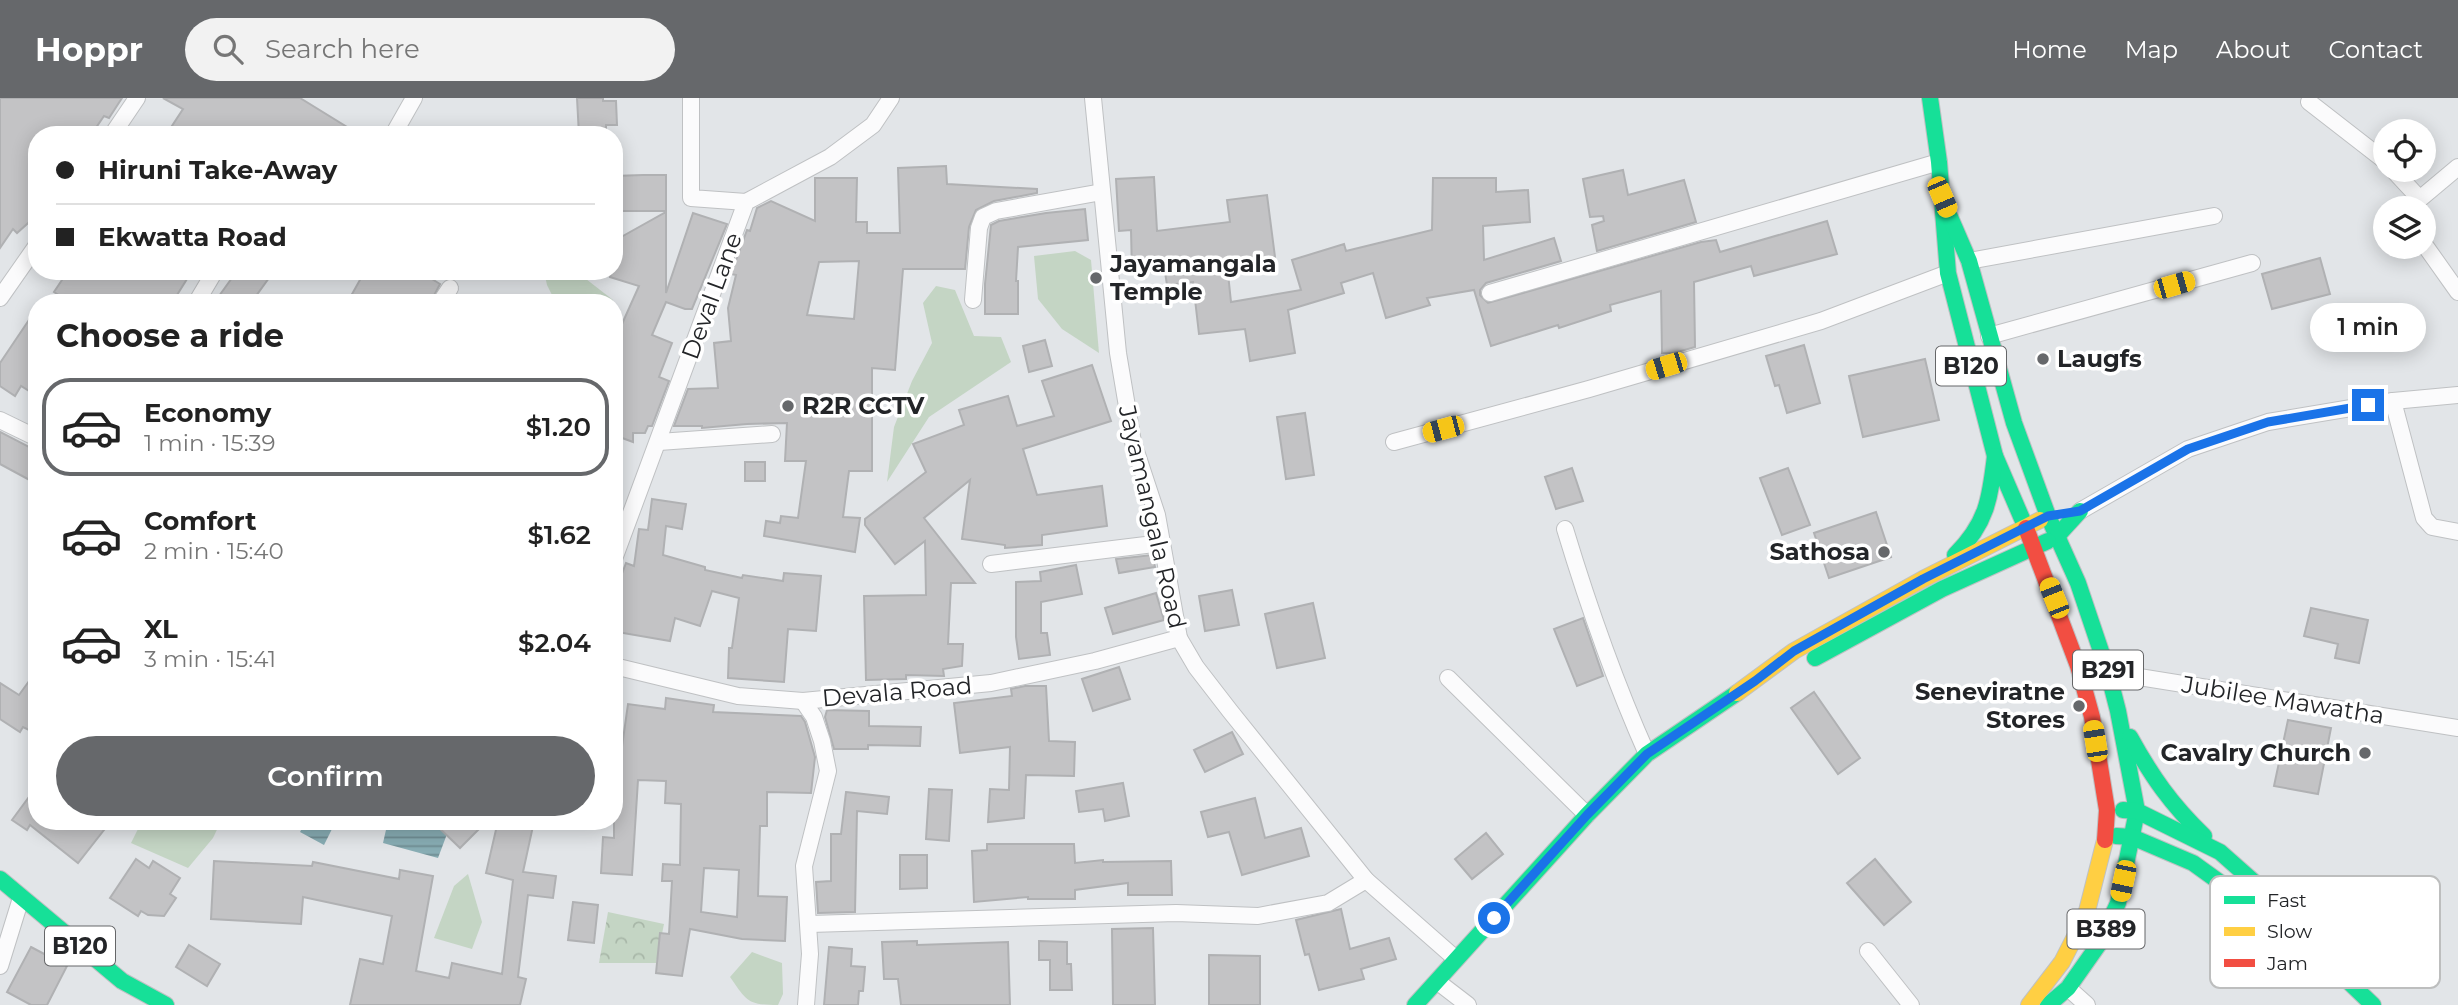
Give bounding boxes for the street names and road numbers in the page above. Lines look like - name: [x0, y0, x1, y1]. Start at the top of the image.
- street label: Deval Lane: [675, 229, 748, 363]
- road number: B120: [1936, 346, 2006, 386]
- street label: Jayamangala Road: [1112, 401, 1192, 631]
- road number: B291: [2073, 650, 2143, 690]
- street label: Jubilee Mawatha: [2179, 669, 2386, 730]
- street label: Devala Road: [821, 671, 973, 713]
- road number: B389: [2068, 909, 2144, 948]
- road number: B120: [45, 926, 115, 966]

